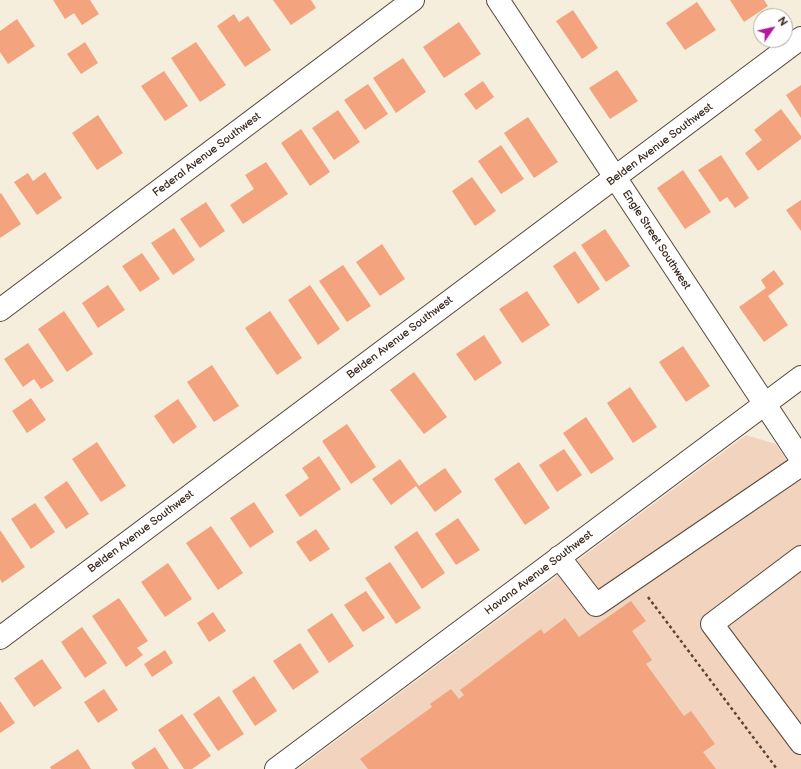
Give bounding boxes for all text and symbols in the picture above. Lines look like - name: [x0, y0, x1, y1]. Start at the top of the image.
- north arrow: [753, 8, 793, 48]
- text: N: [775, 15, 790, 29]
- street label: Belden Avenue Southwest: [604, 101, 716, 189]
- street label: Federal Avenue Southwest: [150, 110, 264, 200]
- street label: Engle Street Southwest: [619, 188, 693, 292]
- street label: Belden Avenue Southwest: [344, 294, 456, 382]
- street label: Belden Avenue Southwest: [85, 488, 197, 576]
- street label: Havana Avenue Southwest: [482, 528, 596, 618]

